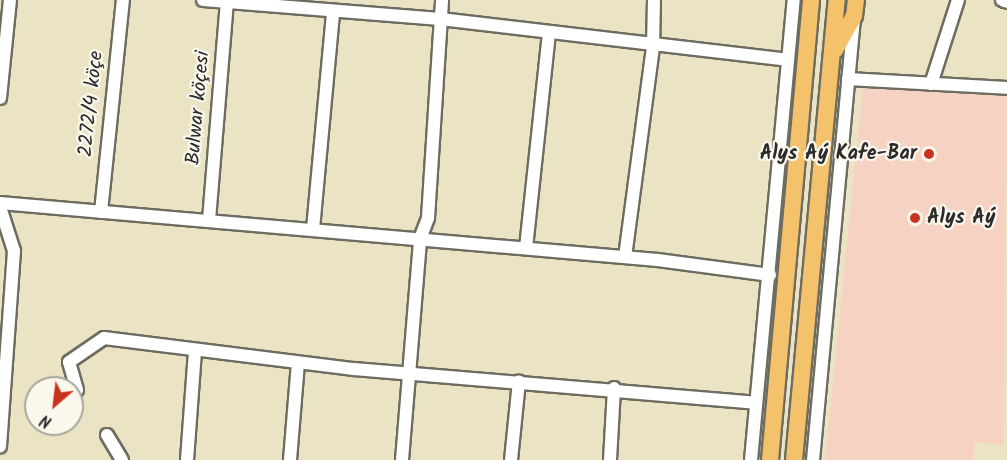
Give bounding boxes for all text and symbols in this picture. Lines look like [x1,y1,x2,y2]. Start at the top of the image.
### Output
street label: 2272/4 köçe [74,50,110,158]
street label: Bulwar köçesi [182,50,216,166]
place label: Alys Aý Kafe-Bar [760,142,917,166]
marker: Alys Aý Kafe-Bar [922,147,936,161]
place label: Alys Aý [927,206,995,230]
marker: Alys Aý [908,211,922,225]
north arrow [24,376,84,436]
text: N [36,407,57,434]

